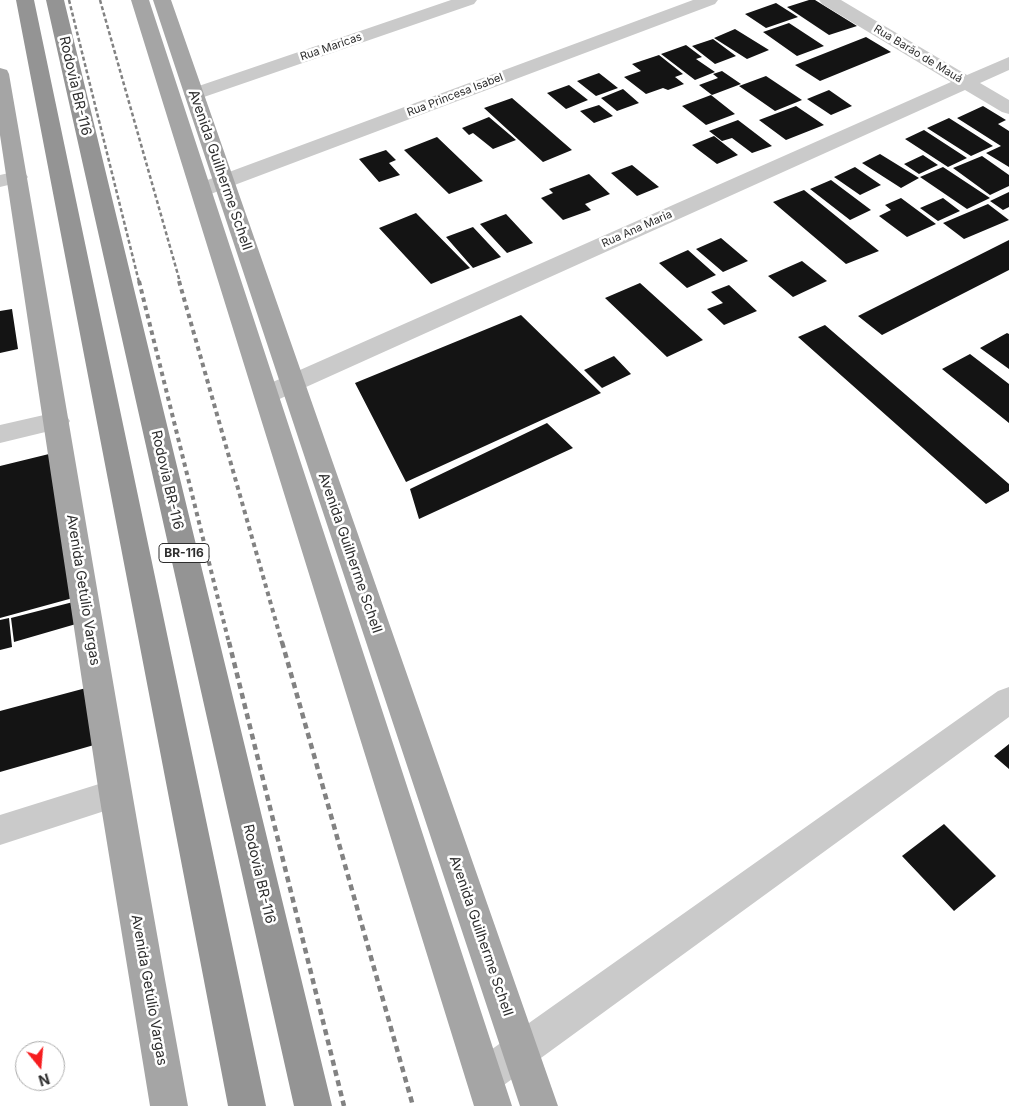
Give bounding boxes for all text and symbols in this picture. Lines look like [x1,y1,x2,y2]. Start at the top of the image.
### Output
street label: Rua Barão de Mauá [871,22,965,86]
street label: Rua Maricas [298,30,364,64]
street label: Rodovia BR-116 [55,35,95,137]
street label: Rua Princesa Isabel [405,71,505,119]
street label: Avenida Guilherme Schell [185,88,255,252]
street label: Rua Ana Maria [600,208,674,250]
street label: Rodovia BR-116 [147,429,187,531]
street label: Avenida Guilherme Schell [315,471,385,635]
street label: Avenida Getúlio Vargas [63,513,103,667]
road number: BR-116 [159,544,209,562]
street label: Rodovia BR-116 [239,823,279,925]
street label: Avenida Guilherme Schell [446,854,516,1018]
street label: Avenida Getúlio Vargas [127,913,171,1067]
north arrow [15,1041,65,1091]
text: N [37,1070,52,1090]

